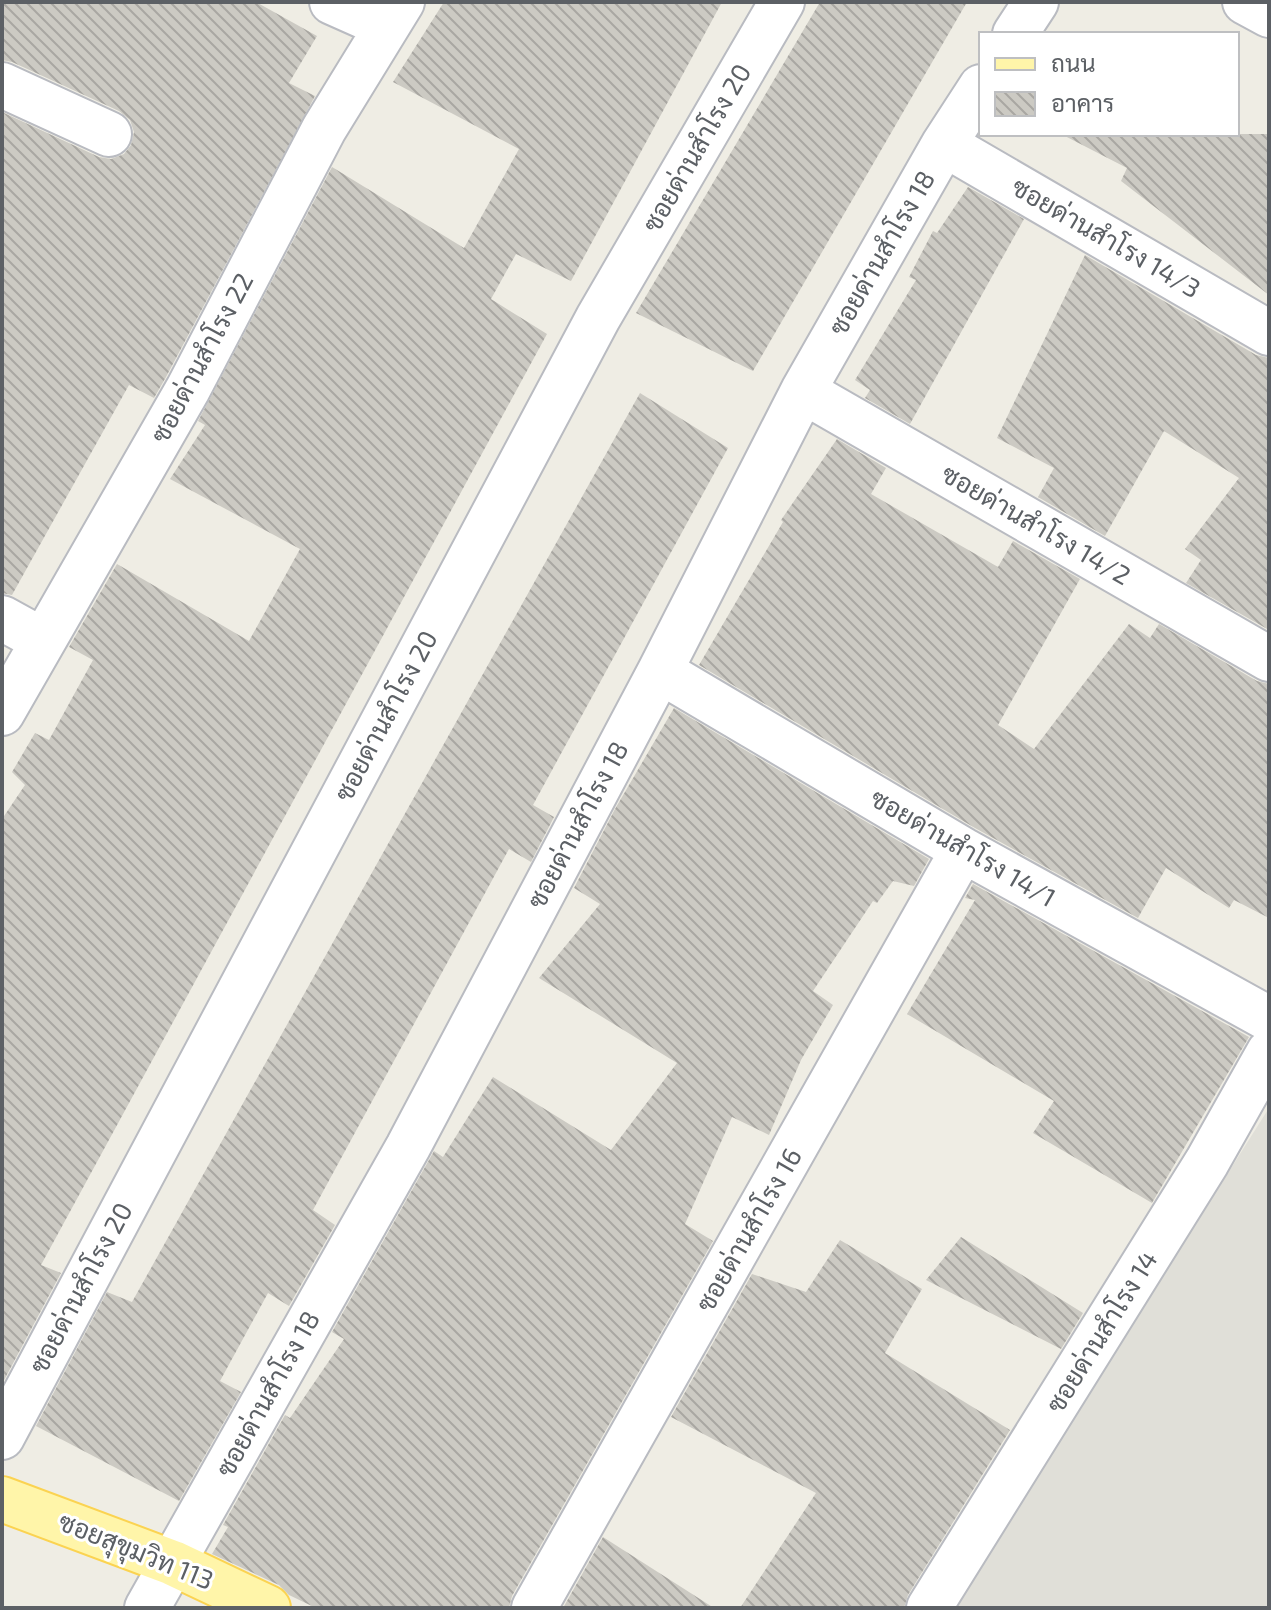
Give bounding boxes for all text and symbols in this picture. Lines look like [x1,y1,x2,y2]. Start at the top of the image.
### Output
legend [979,32,1239,136]
text: ถนน [1051,48,1096,77]
street label: ซอยด่านสำโรง 20 [635,58,756,237]
text: อาคาร [1051,88,1114,117]
street label: ซอยด่านสำโรง 18 [821,165,940,340]
street label: ซอยด่านสำโรง 14/3 [1007,170,1207,303]
street label: ซอยด่านสำโรง 22 [143,267,258,447]
street label: ซอยด่านสำโรง 14/2 [937,457,1137,590]
street label: ซอยด่านสำโรง 20 [327,625,443,806]
street label: ซอยด่านสำโรง 18 [520,736,634,913]
street label: ซอยด่านสำโรง 14/1 [866,781,1062,912]
street label: ซอยด่านสำโรง 16 [688,1142,807,1317]
street label: ซอยด่านสำโรง 20 [22,1197,138,1378]
street label: ซอยด่านสำโรง 14 [1039,1245,1163,1418]
street label: ซอยด่านสำโรง 18 [208,1305,325,1482]
street label: ซอยสุขุมวิท 113 [53,1505,218,1598]

